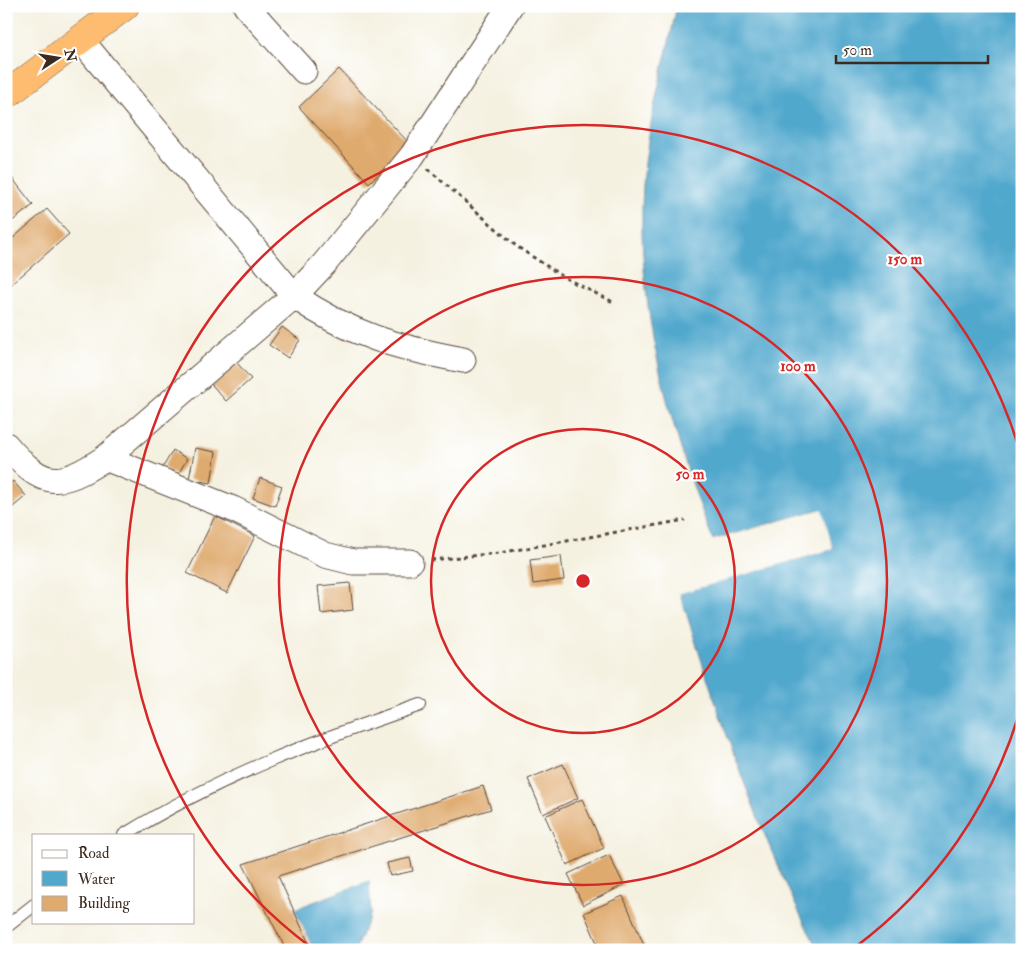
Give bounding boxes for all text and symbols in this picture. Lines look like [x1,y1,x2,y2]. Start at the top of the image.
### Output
north arrow [32,32,82,82]
scale bar [836,32,988,64]
text: 50 m [843,41,872,60]
text: N [60,47,80,64]
text: 150 m [888,250,922,269]
text: 100 m [780,357,816,376]
text: 50 m [676,465,705,484]
centre of rings [574,572,592,590]
legend [32,834,195,924]
text: Road [78,844,110,863]
text: Water [77,870,115,889]
text: Building [78,894,130,913]

